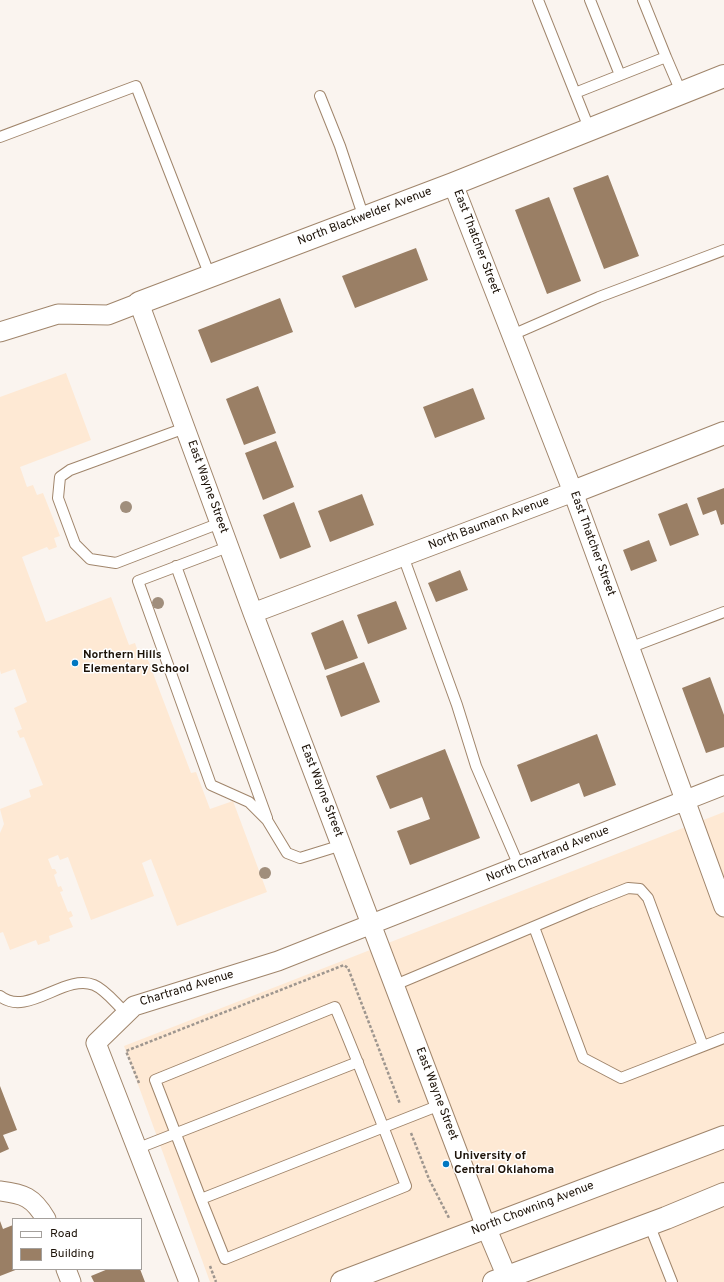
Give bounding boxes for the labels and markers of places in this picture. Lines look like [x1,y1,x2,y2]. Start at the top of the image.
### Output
place label: Northern Hills Elementary School [83,649,189,677]
marker: Northern Hills Elementary School [70,658,80,668]
place label: University of Central Oklahoma [454,1150,554,1178]
marker: University of Central Oklahoma [441,1159,451,1169]

